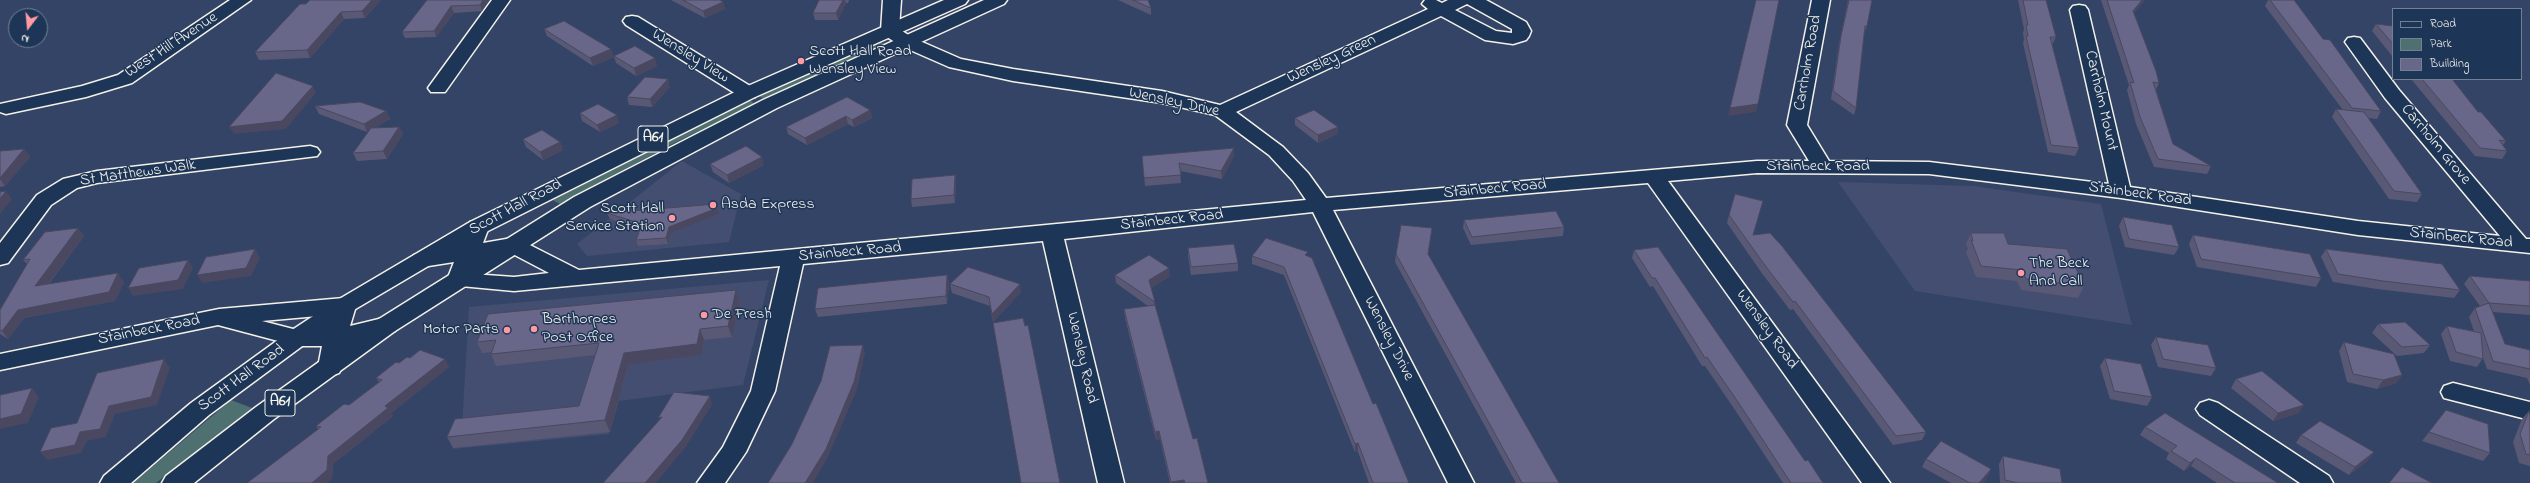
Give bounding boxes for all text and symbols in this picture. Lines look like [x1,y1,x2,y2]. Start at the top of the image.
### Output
north arrow [8,8,48,48]
legend [2392,8,2522,80]
street label: West Hill Avenue [122,9,222,83]
street label: Carrholm Road [1791,14,1827,112]
text: Road [2430,15,2456,33]
street label: Wensley View [648,26,732,88]
text: N [19,30,31,47]
street label: Wensley Green [1285,31,1379,89]
text: Park [2430,35,2452,53]
place label: Scott Hall Road Wensley View [809,42,912,80]
street label: Carrholm Mount [2079,49,2121,153]
text: Building [2430,55,2469,73]
marker: Scott Hall Road Wensley View [796,56,806,66]
street label: Wensley Drive [1127,84,1221,122]
street label: Carrholm Grove [2396,101,2474,189]
road number: A61 [638,126,668,152]
street label: St Matthews Walk [79,156,197,192]
street label: Stainbeck Road [1766,157,1870,177]
street label: Scott Hall Road [466,175,566,241]
street label: Stainbeck Road [1443,176,1547,204]
street label: Stainbeck Road [2087,178,2193,212]
place label: Asda Express [721,195,815,215]
place label: Scott Hall Service Station [566,199,664,237]
marker: Asda Express [708,200,718,210]
street label: Stainbeck Road [1119,206,1225,236]
marker: Scott Hall Service Station [667,213,677,223]
street label: Stainbeck Road [2408,224,2514,254]
street label: Stainbeck Road [798,239,902,267]
place label: The Beck And Call [2029,254,2089,292]
marker: The Beck And Call [2016,268,2026,278]
street label: Wensley Road [1731,287,1801,373]
street label: Wensley Drive [1359,294,1417,384]
place label: De Fresh [712,305,772,325]
place label: Barthorpes Post Office [542,310,617,348]
marker: De Fresh [699,310,709,320]
street label: Wensley Road [1061,310,1101,406]
street label: Stainbeck Road [96,312,202,350]
place label: Motor Parts [423,320,499,340]
marker: Barthorpes Post Office [529,324,539,334]
marker: Motor Parts [502,325,512,335]
street label: Scott Hall Road [195,341,289,417]
road number: A61 [265,390,295,416]

